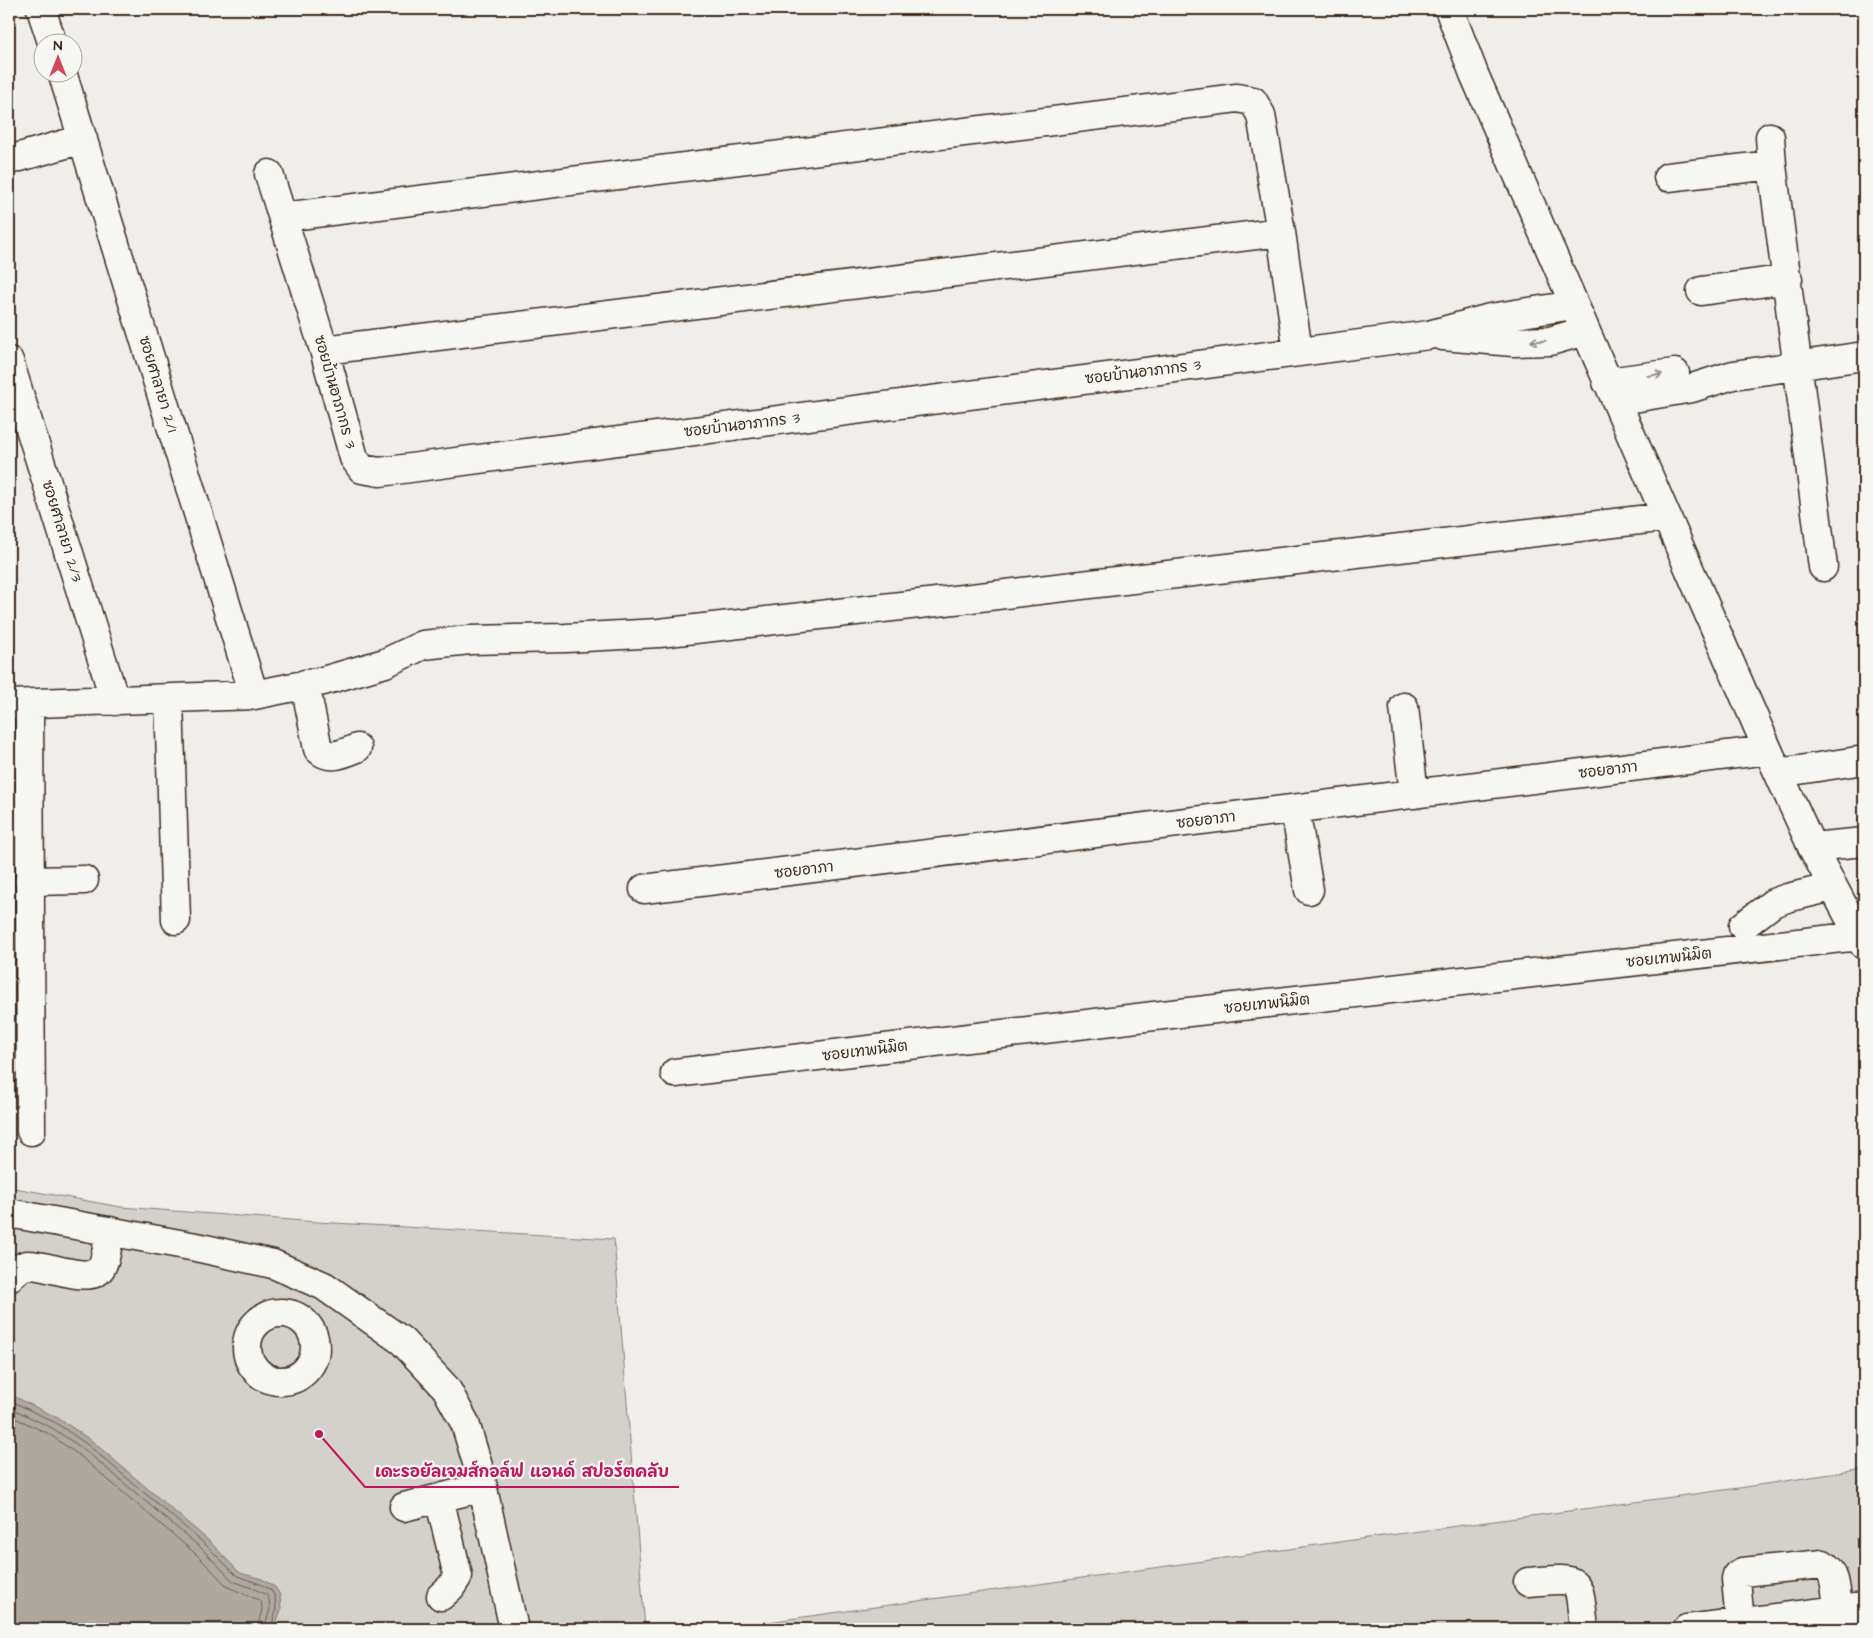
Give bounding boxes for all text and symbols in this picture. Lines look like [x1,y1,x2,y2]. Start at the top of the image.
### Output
north arrow [32,32,82,82]
text: N [54,36,63,56]
street label: ซอยศาลายา 2/1 [133,333,183,435]
street label: ซอยบ้านอาภากร 3 [309,333,361,452]
one-way arrow [1530,337,1546,346]
street label: ซอยบ้านอาภากร 3 [1084,354,1203,390]
one-way arrow [1647,370,1663,380]
street label: ซอยบ้านอาภากร 3 [683,407,802,443]
street label: ซอยศาลายา 2/3 [37,478,88,585]
street label: ซอยอาภา [1577,756,1639,784]
street label: ซอยอาภา [1175,806,1237,834]
street label: ซอยอาภา [773,856,835,884]
street label: ซอยเทพนิมิต [1625,943,1713,973]
street label: ซอยเทพนิมิต [1223,989,1311,1019]
street label: ซอยเทพนิมิต [821,1035,909,1067]
callout: เดะรอยัลเจมส์กอล์ฟ แอนด์ สปอร์ตคลับ [365,1456,679,1487]
text: เดะรอยัลเจมส์กอล์ฟ แอนด์ สปอร์ตคลับ [375,1460,669,1483]

